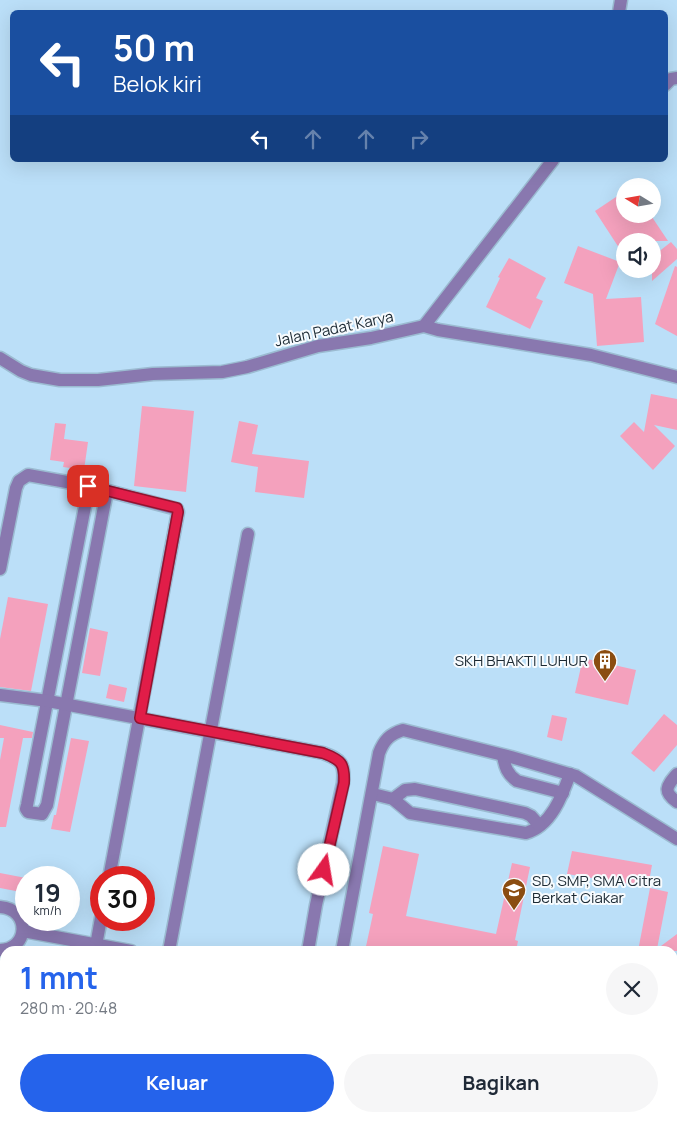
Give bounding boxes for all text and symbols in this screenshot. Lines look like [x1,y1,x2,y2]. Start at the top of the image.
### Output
text: 50 m [113,24,195,72]
icon: left [30,30,95,95]
text: Belok kiri [113,69,202,99]
icon: left [246,125,274,153]
icon: ahead [299,125,327,153]
icon: ahead [352,125,380,153]
icon: right [405,125,433,153]
north arrow [616,178,661,222]
map controls [616,178,661,278]
button: sound [616,233,661,278]
street label: Jalan Padat Karya [273,306,395,351]
pin [67,465,109,507]
icon: arrive [74,472,102,500]
building icon: SKH BHAKTI LUHUR [592,648,618,682]
place label: SKH BHAKTI LUHUR [455,650,588,671]
position arrow [297,843,349,895]
speed limit sign: 30 [90,866,155,931]
place label: SD, SMP, SMA Citra Berkat Ciakar [532,870,661,908]
text: 19 [34,875,61,910]
school or university icon: SD, SMP, SMA Citra Berkat Ciakar [501,877,527,911]
text: km/h [34,902,61,919]
text: 1 mnt [20,957,98,998]
button: close [606,963,658,1015]
text: 280 m · 20:48 [20,997,117,1019]
button: Keluar [20,1054,334,1112]
button: Bagikan [344,1054,658,1112]

